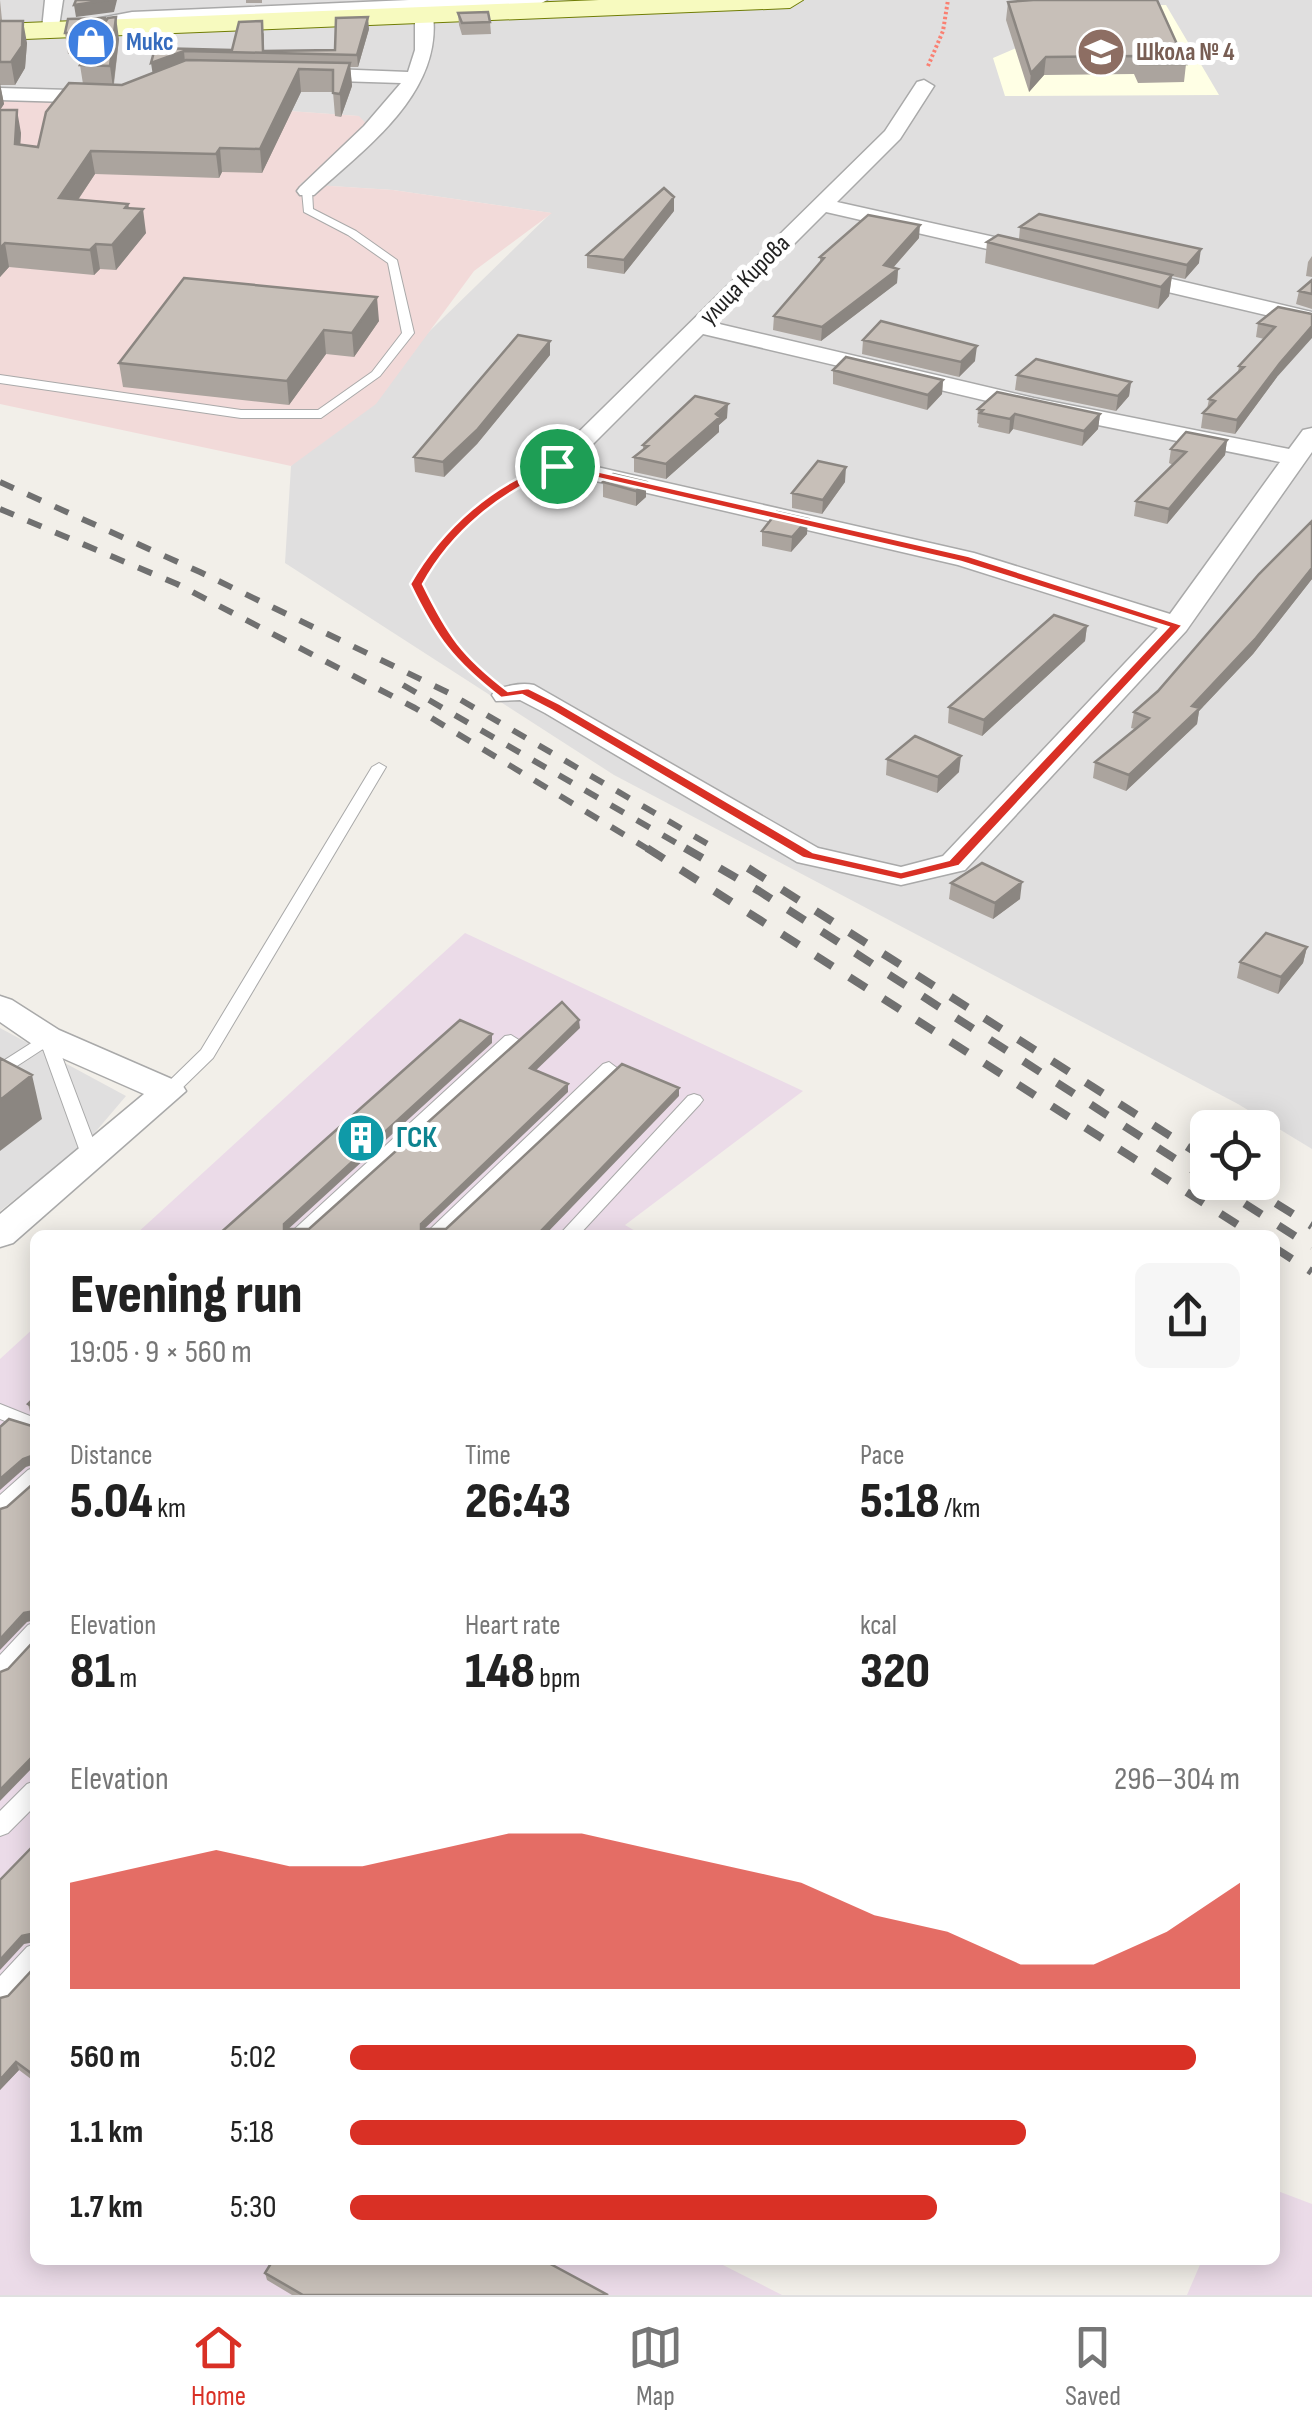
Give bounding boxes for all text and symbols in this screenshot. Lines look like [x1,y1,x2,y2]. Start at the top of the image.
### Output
shop icon: Микс [65,16,117,68]
school or university icon: Школа № 4 [1075,26,1127,78]
place label: Микс [126,27,173,58]
place label: Школа № 4 [1136,37,1235,68]
street label: улица Кирова [693,228,797,332]
pin [515,424,600,509]
icon: arrive [530,439,585,494]
map controls [1190,1110,1280,1200]
button: locate [1190,1110,1280,1200]
building icon: ГСК [335,1112,387,1164]
place label: ГСК [396,1120,437,1156]
text: Evening run [70,1262,303,1329]
button: share [1135,1263,1240,1368]
text: 19:05 · 9 × 560 m [70,1333,252,1372]
text: Distance [70,1439,153,1472]
text: Time [465,1439,511,1472]
text: Pace [860,1439,905,1472]
text: 5.04 [70,1472,153,1532]
text: 26:43 [465,1472,571,1532]
text: 5:18 [860,1472,940,1532]
text: km [153,1492,186,1525]
text: /km [940,1492,981,1525]
text: Elevation [70,1609,156,1642]
text: Heart rate [465,1609,561,1642]
text: kcal [860,1609,897,1642]
text: 81 [70,1642,115,1702]
text: 148 [465,1642,535,1702]
text: 320 [860,1642,930,1702]
text: m [115,1662,137,1695]
text: bpm [535,1662,581,1695]
text: Elevation [70,1760,169,1799]
text: 296–304 m [1114,1760,1240,1799]
text: 560 m [70,2038,141,2077]
text: 5:02 [230,2038,276,2077]
text: 1.1 km [70,2113,143,2152]
text: 5:18 [230,2113,274,2152]
text: 1.7 km [70,2188,143,2227]
text: 5:30 [230,2188,277,2227]
tab: Home [191,2320,246,2413]
tab: Map [628,2320,683,2413]
tab: Saved [1065,2320,1121,2413]

